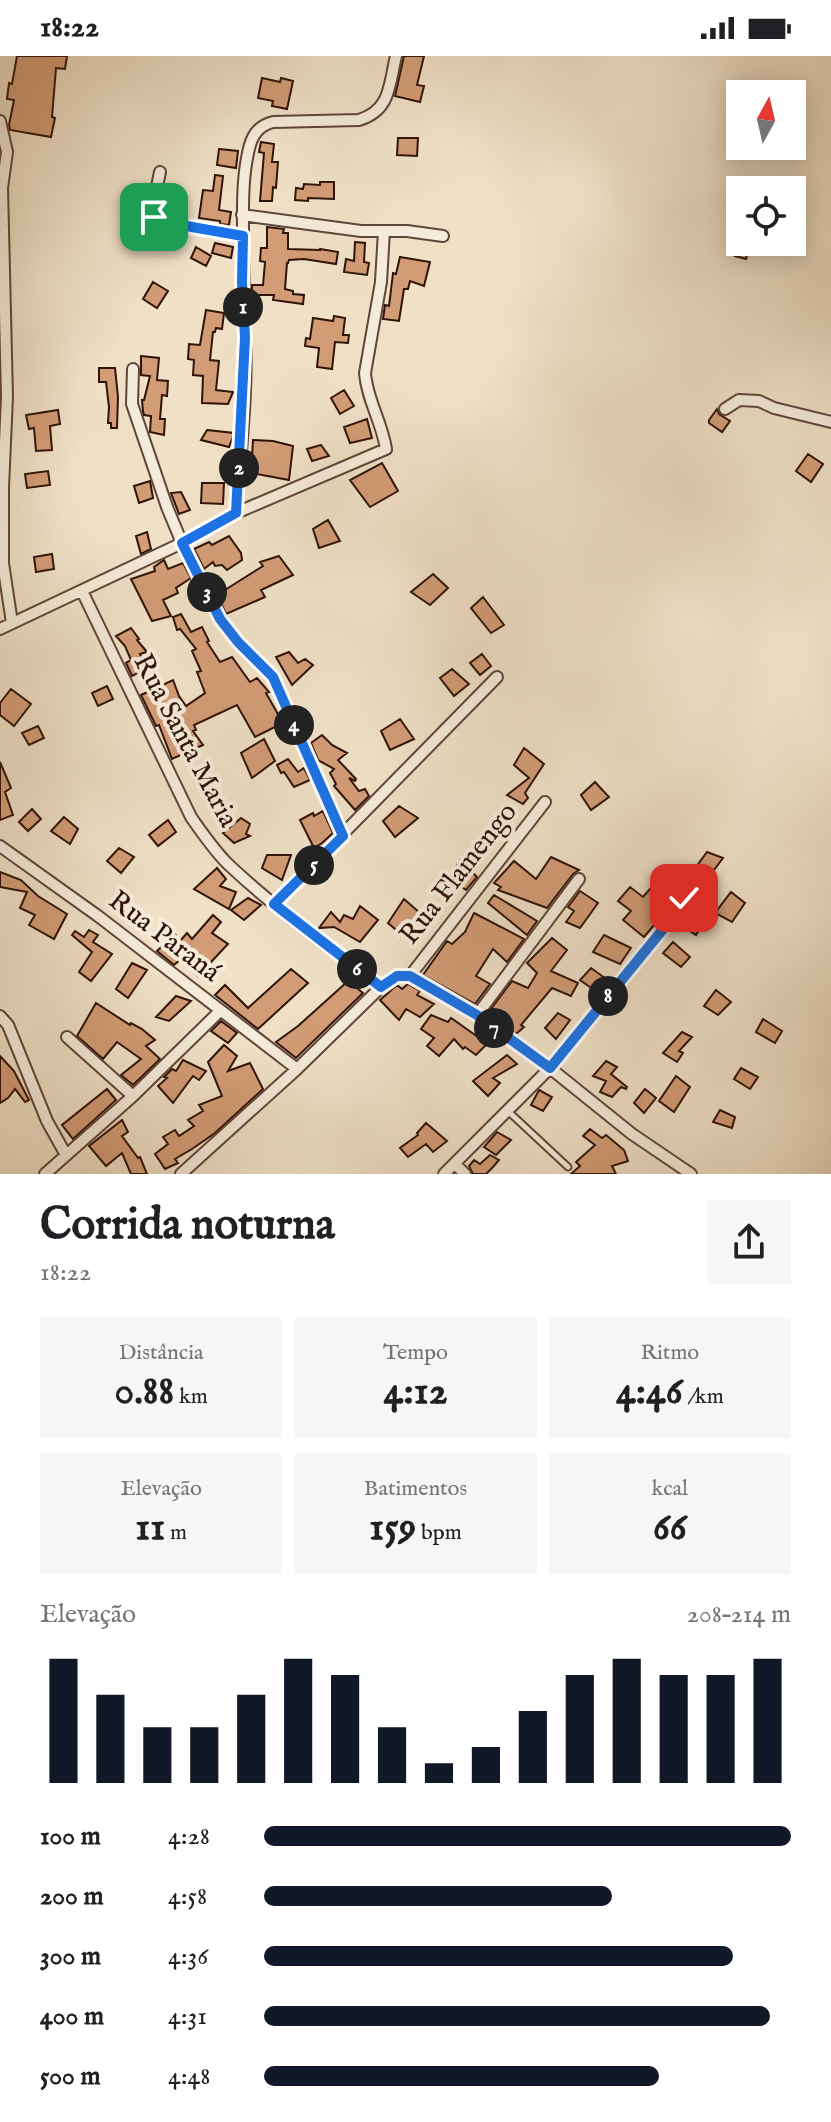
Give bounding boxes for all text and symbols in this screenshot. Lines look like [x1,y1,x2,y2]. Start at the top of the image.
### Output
text: 18:22 [40,9,99,47]
north arrow [726,80,806,160]
map controls [726,80,806,256]
button: locate [726,176,806,256]
pin [120,183,188,251]
icon: arrive [132,195,176,239]
pin: 1 [223,287,263,327]
text: 1 [239,293,247,321]
pin: 2 [219,448,259,488]
text: 2 [234,454,244,482]
pin: 3 [187,572,227,612]
text: 3 [203,578,211,606]
street label: Rua Santa Maria [125,648,246,834]
pin: 4 [274,705,314,745]
text: 4 [289,711,299,739]
street label: Rua Flamengo [393,796,525,952]
pin: 5 [294,845,334,885]
text: 5 [310,851,318,879]
pin [650,864,718,932]
icon: check [662,876,706,920]
street label: Rua Paraná [101,883,228,991]
pin: 6 [337,949,377,989]
text: 6 [352,955,362,983]
pin: 8 [588,976,628,1016]
text: 8 [604,982,612,1010]
pin: 7 [474,1008,514,1048]
text: 7 [489,1014,499,1042]
text: Corrida noturna [40,1198,335,1254]
button: share [707,1200,791,1284]
text: 18:22 [40,1256,91,1289]
text: Distância [119,1339,204,1367]
text: Tempo [383,1339,448,1367]
text: Ritmo [640,1339,699,1367]
text: 0.88 [115,1367,174,1418]
text: 4:12 [384,1367,447,1418]
text: 4:46 [616,1367,683,1418]
text: km [174,1383,208,1411]
text: /km [683,1383,724,1411]
text: Elevação [121,1475,202,1503]
text: Batimentos [364,1475,467,1503]
text: kcal [651,1475,688,1503]
text: 11 [135,1503,165,1554]
text: 159 [369,1503,416,1554]
text: 66 [653,1503,687,1554]
text: m [165,1519,187,1547]
text: bpm [416,1519,462,1547]
text: Elevação [40,1598,136,1631]
text: 208–214 m [687,1598,791,1631]
text: 100 m [40,1820,101,1853]
text: 4:28 [168,1820,210,1853]
text: 200 m [40,1880,104,1913]
text: 4:58 [168,1880,207,1913]
text: 300 m [40,1940,101,1973]
text: 4:36 [168,1940,208,1973]
text: 400 m [40,2000,104,2033]
text: 4:31 [168,2000,207,2033]
text: 500 m [40,2060,101,2093]
text: 4:48 [168,2060,211,2093]

